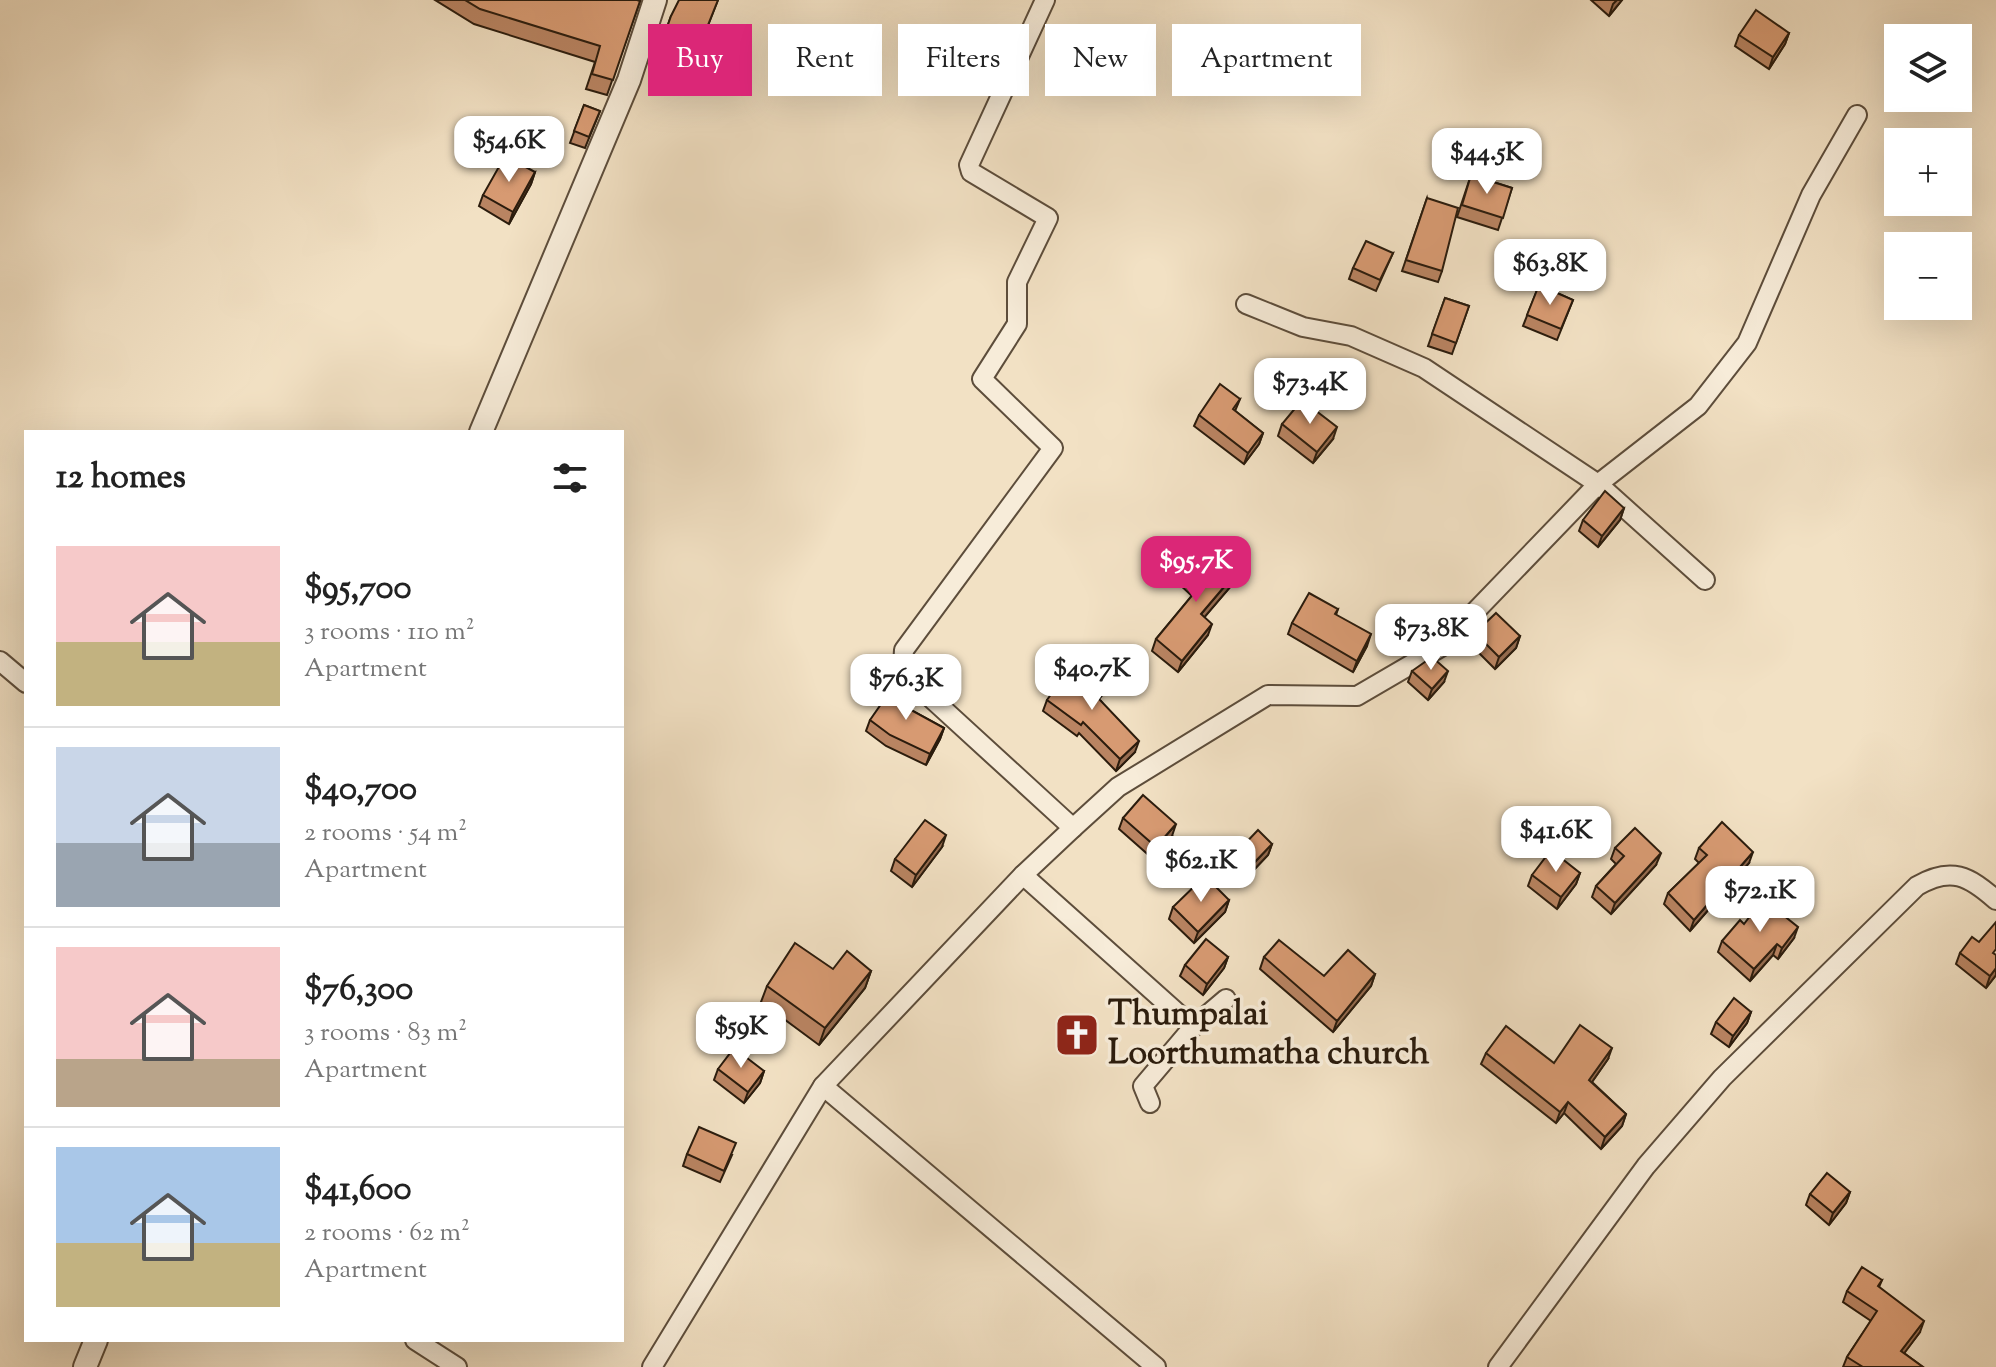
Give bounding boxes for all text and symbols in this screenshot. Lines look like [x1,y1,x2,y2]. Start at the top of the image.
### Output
chip: Buy [648,24,752,96]
chip: Rent [768,24,882,96]
chip: Filters [898,24,1029,96]
chip: New [1045,24,1156,96]
chip: Apartment [1172,24,1361,96]
map controls [1884,24,1972,320]
button: layers [1884,24,1972,112]
pin: $54.6K [444,116,574,184]
text: $54.6K [472,123,546,160]
pin: $44.5K [1422,128,1552,196]
button: + [1884,128,1972,216]
text: $44.5K [1450,135,1524,172]
button: − [1884,232,1972,320]
pin: $63.8K [1485,239,1615,307]
text: $63.8K [1512,246,1588,283]
pin: $73.4K [1245,358,1375,426]
text: $73.4K [1272,365,1348,402]
text: 12 homes [56,454,186,503]
icon: filters [548,456,592,500]
pin: $95.7K [1131,536,1261,604]
text: $95.7K [1159,543,1233,580]
text: $95,700 [304,565,411,614]
icon: home [120,578,216,674]
pin: $73.8K [1366,604,1496,672]
text: $73.8K [1393,611,1469,648]
text: 3 rooms · 110 m² [304,614,475,651]
pin: $40.7K [1027,644,1157,712]
text: Apartment [304,651,427,688]
text: $40.7K [1053,651,1131,688]
pin: $76.3K [841,654,971,722]
text: $76.3K [868,661,944,698]
text: $40,700 [304,766,417,815]
icon: home [120,779,216,875]
pin: $41.6K [1491,806,1621,874]
text: $41.6K [1519,813,1593,850]
text: 2 rooms · 54 m² [304,815,467,852]
pin: $62.1K [1136,836,1266,904]
text: $62.1K [1165,843,1237,880]
text: Apartment [304,852,427,889]
pin: $72.1K [1695,866,1825,934]
text: $72.1K [1723,873,1797,910]
text: $76,300 [304,966,413,1015]
icon: home [120,979,216,1075]
place label: Thumpalai Loorthumatha church [1108,991,1430,1079]
pin: $59K [694,1002,788,1070]
text: $59K [714,1009,768,1046]
church icon: Thumpalai Loorthumatha church [1053,1011,1101,1059]
text: 3 rooms · 83 m² [304,1015,467,1052]
text: Apartment [304,1052,427,1089]
text: $41,600 [304,1166,412,1215]
icon: home [120,1179,216,1275]
text: 2 rooms · 62 m² [304,1215,470,1252]
text: Apartment [304,1252,427,1289]

